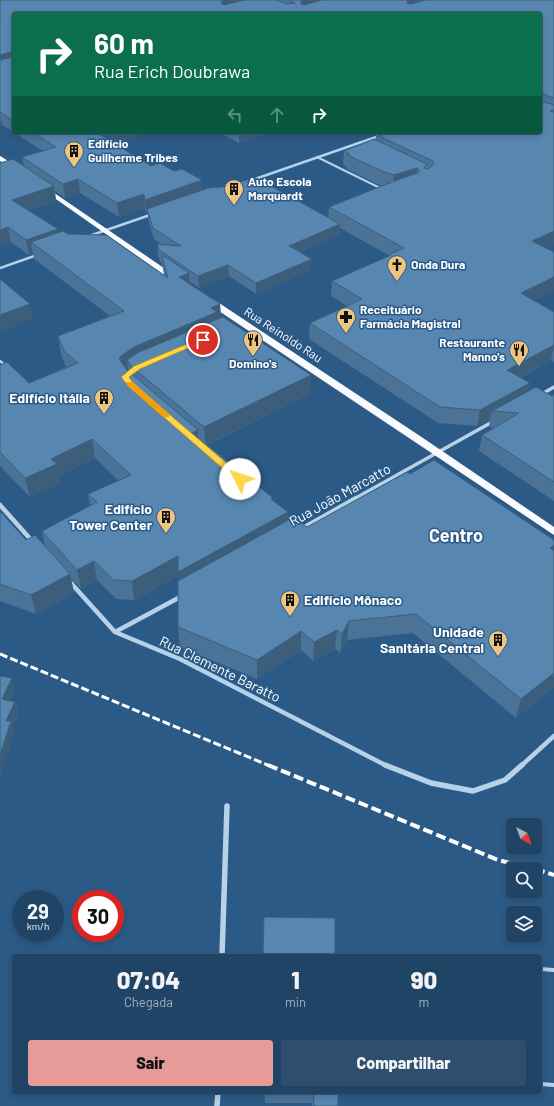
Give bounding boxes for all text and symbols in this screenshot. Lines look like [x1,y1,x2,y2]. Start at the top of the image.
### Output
text: 60 m [94,26,154,60]
icon: right [28,28,80,80]
text: Rua Erich Doubrawa [94,60,250,82]
icon: left [224,104,246,126]
icon: ahead [266,104,288,126]
icon: right [308,104,330,126]
place label: Edifício Guilherme Tribes [88,136,178,164]
building icon: Edifício Guilherme Tribes [63,140,85,168]
place label: Auto Escola Marquardt [248,174,312,202]
building icon: Auto Escola Marquardt [223,178,245,206]
church icon: Onda Dura [386,254,408,282]
place label: Onda Dura [411,257,465,271]
place label: Receituário Farmácia Magistral [360,302,461,330]
street label: Rua Reinoldo Rau [242,304,325,365]
pharmacy icon: Receituário Farmácia Magistral [335,306,357,334]
pin [186,323,220,357]
icon: arrive [192,329,214,351]
restaurant icon: Domino's [242,329,264,357]
place label: Restaurante Manno's [439,335,505,363]
restaurant icon: Restaurante Manno's [508,339,530,367]
place label: Domino's [229,356,277,370]
building icon: Edifício Itália [93,387,115,415]
place label: Edifício Itália [9,389,90,406]
position arrow [219,458,261,500]
street label: Rua João Marcatto [286,460,393,529]
place label: Edifício Tower Center [69,500,153,533]
building icon: Edifício Tower Center [155,506,177,534]
district label: Centro [429,524,483,546]
building icon: Edifício Mônaco [279,589,301,617]
place label: Edifício Mônaco [304,591,402,608]
place label: Unidade Sanitária Central [380,623,484,656]
building icon: Unidade Sanitária Central [487,629,509,657]
street label: Rua Clemente Baratto [157,632,283,705]
north arrow [506,818,542,854]
map controls [506,818,542,942]
button: search [506,862,542,898]
speed limit sign: 30 [72,890,124,942]
text: 29 [27,899,49,923]
button: layers [506,906,542,942]
text: km/h [27,920,49,932]
text: 07:04 [117,965,180,994]
text: 1 [291,965,300,994]
text: 90 [411,965,437,994]
text: Chegada [124,994,173,1010]
text: min [285,994,306,1010]
text: m [419,994,429,1010]
button: Sair [28,1040,273,1086]
button: Compartilhar [281,1040,526,1086]

